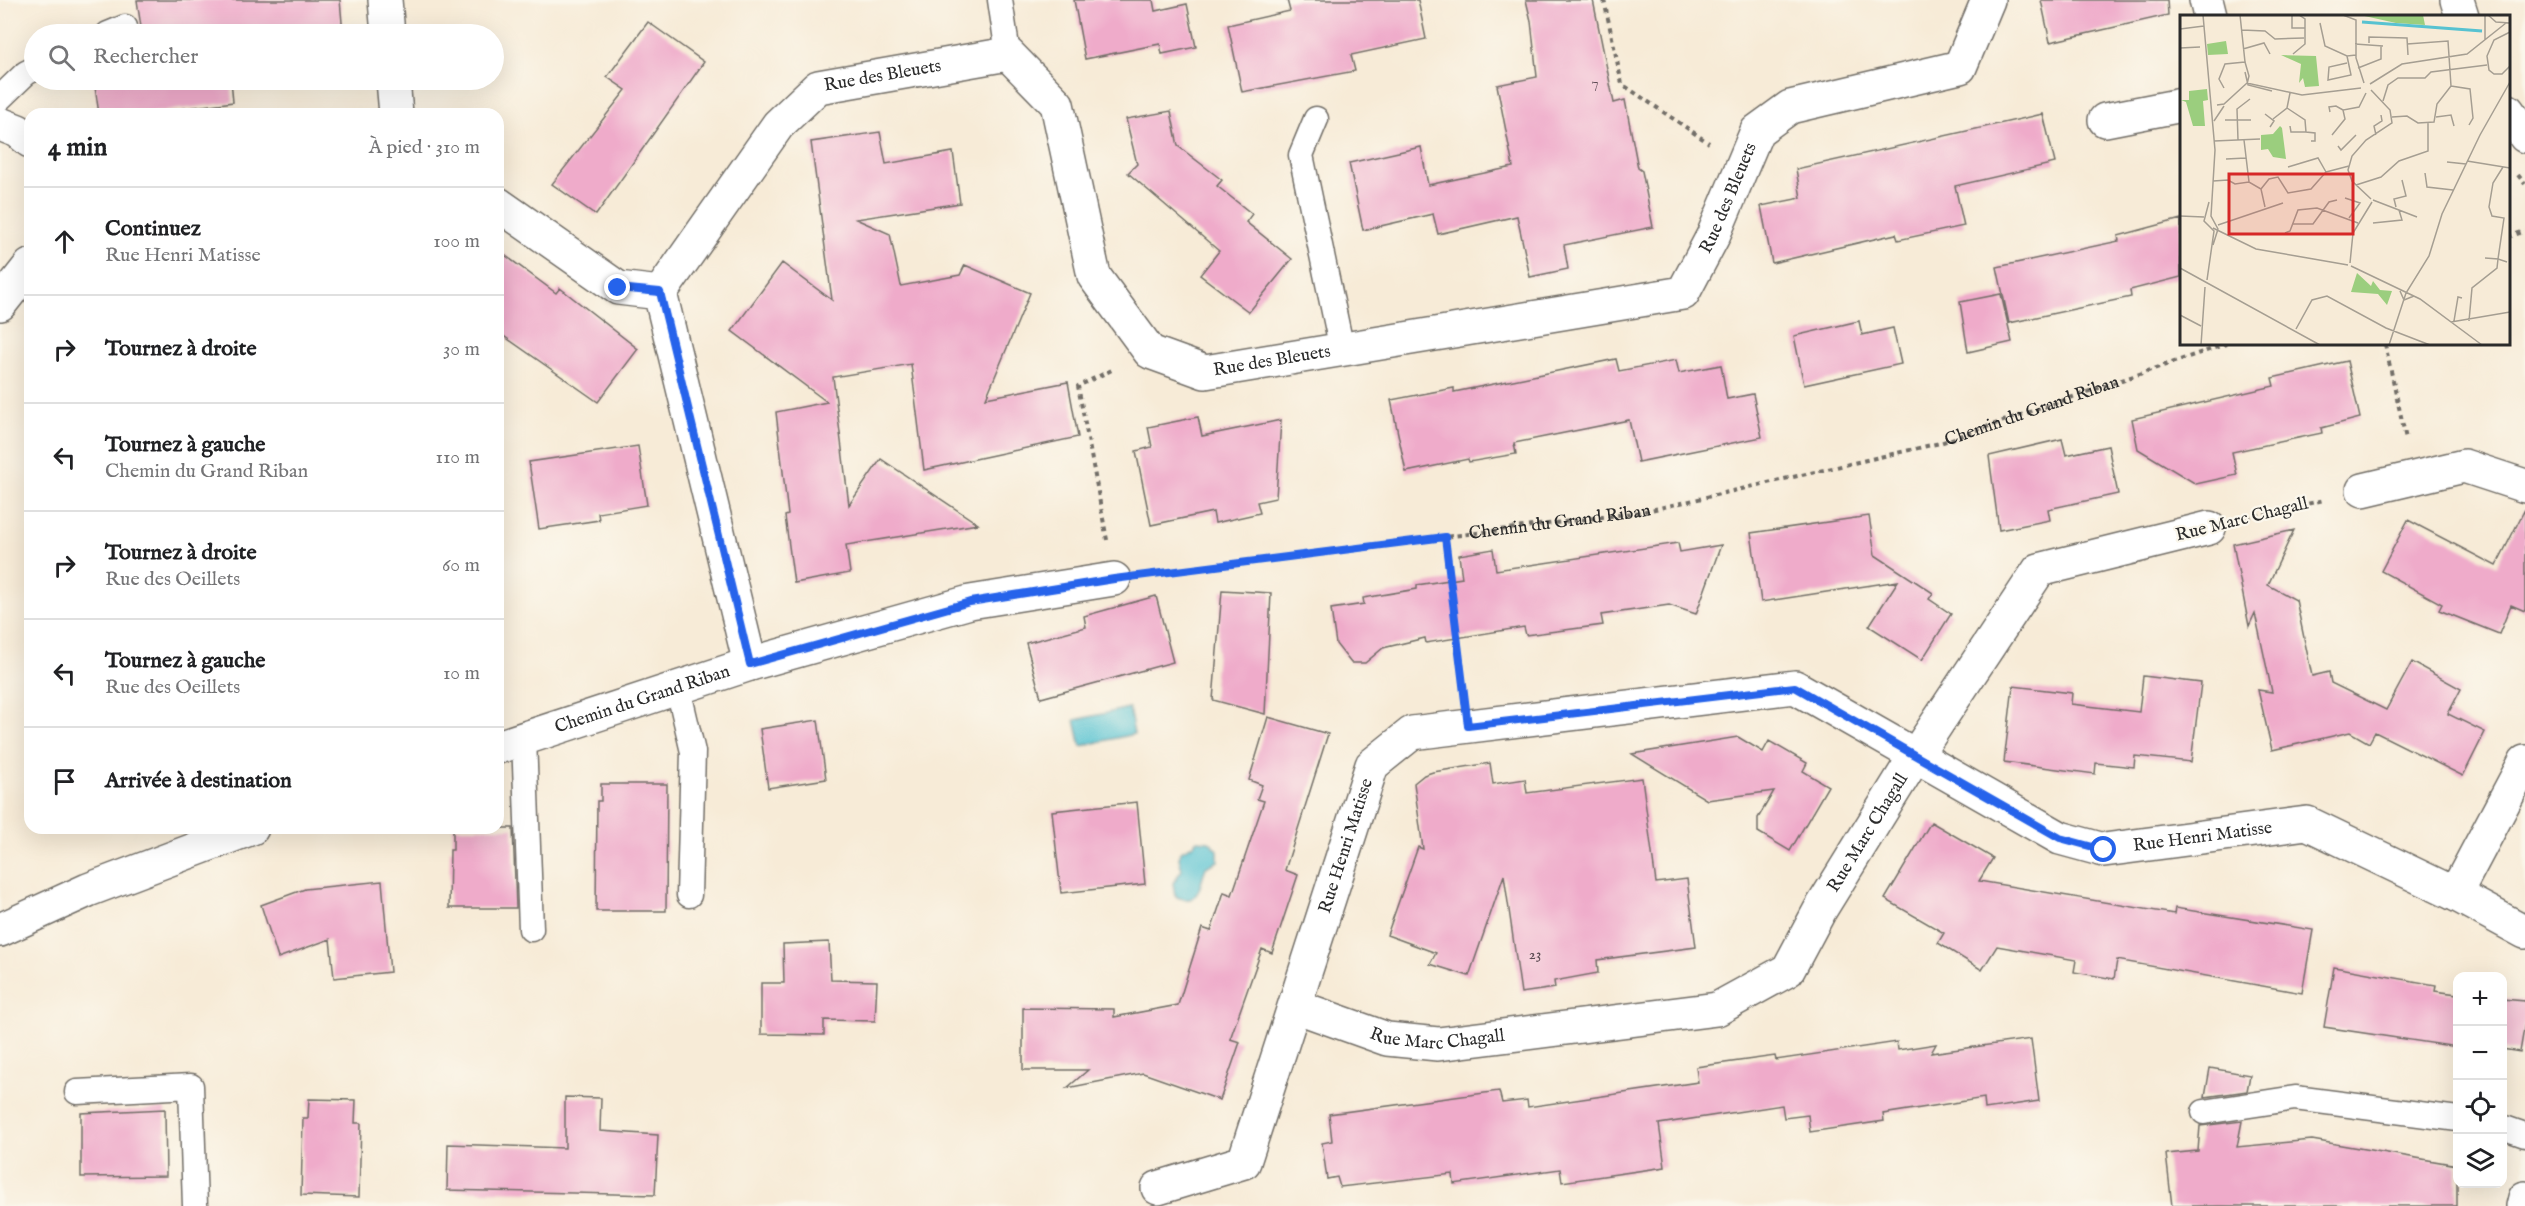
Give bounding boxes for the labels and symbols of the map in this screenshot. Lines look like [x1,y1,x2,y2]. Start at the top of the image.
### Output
inset map [2180,15,2510,345]
street label: Rue des Bleuets [822,54,943,97]
house number: 7 [1591,73,1599,92]
street label: Rue des Bleuets [1694,139,1762,258]
route end [604,274,630,300]
street label: Rue des Bleuets [1212,340,1332,382]
street label: Chemin du Grand Riban [1942,370,2122,452]
street label: Rue Marc Chagall [2173,492,2311,548]
street label: Chemin du Grand Riban [1468,499,1653,545]
street label: Chemin du Grand Riban [552,660,733,739]
street label: Rue Marc Chagall [1822,769,1913,897]
street label: Rue Henri Matisse [1313,776,1378,916]
street label: Rue Henri Matisse [2132,816,2274,858]
route start [2090,836,2116,862]
house number: 23 [1529,945,1541,964]
street label: Rue Marc Chagall [1367,1022,1506,1056]

